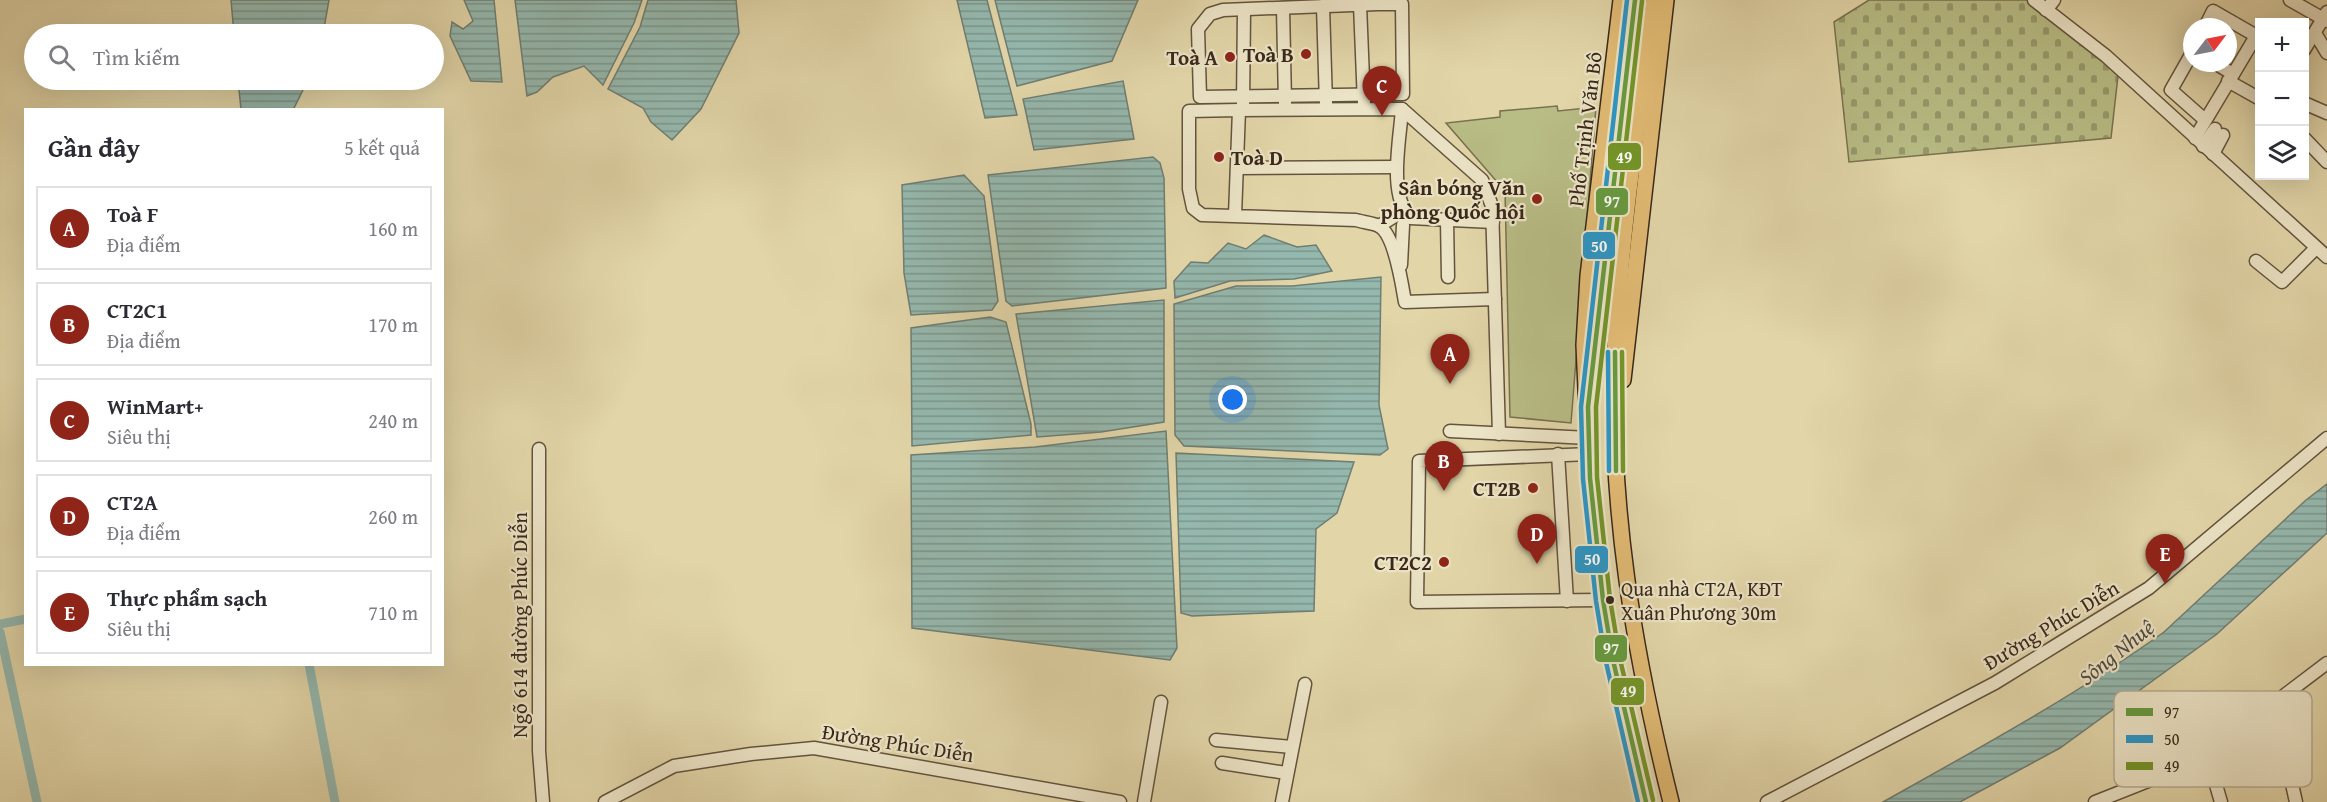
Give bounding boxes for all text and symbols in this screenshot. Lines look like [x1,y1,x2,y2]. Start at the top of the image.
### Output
north arrow [2183,18,2237,72]
map controls [2255,18,2309,180]
button: + [2255,18,2309,72]
search box [24,24,444,90]
place label: Toà B [1243,39,1294,70]
icon: search [45,41,78,74]
text: Tìm kiếm [93,41,180,73]
place label: Toà A [1166,42,1219,73]
marker: Toà B [1299,47,1313,61]
marker: Toà A [1223,50,1237,64]
street label: Phố Trịnh Văn Bô [1560,50,1610,208]
pin: C [1362,66,1402,116]
button: − [2255,72,2309,126]
button: layers [2255,126,2309,180]
text: Gần đây [48,128,140,167]
text: 5 kết quả [344,133,420,162]
place label: Toà D [1231,142,1283,173]
line badge: 49 [1607,142,1642,171]
text: 49 [1616,145,1632,169]
marker: Toà D [1212,150,1226,164]
place label: Sân bóng Văn phòng Quốc hội [1381,172,1526,227]
line badge: 97 [1595,187,1629,216]
text: 97 [1604,189,1620,213]
marker: Sân bóng Văn phòng Quốc hội [1530,192,1544,206]
text: Toà F [107,198,158,230]
text: A [63,214,76,243]
text: 160 m [368,214,418,243]
text: Địa điểm [107,230,181,259]
line badge: 50 [1582,231,1616,260]
text: 50 [1591,234,1607,258]
text: CT2C1 [107,294,168,326]
text: B [63,310,76,339]
text: 170 m [368,310,418,339]
text: Địa điểm [107,326,181,355]
pin: A [1430,334,1470,384]
your location [1218,385,1247,414]
text: WinMart+ [107,390,204,422]
text: C [64,406,75,435]
text: 240 m [368,406,418,435]
text: Siêu thị [107,422,171,451]
pin: B [1424,442,1464,491]
place label: CT2B [1473,473,1521,504]
marker: CT2B [1526,481,1540,495]
text: CT2A [107,486,158,518]
text: D [63,502,76,531]
text: 260 m [368,502,418,531]
street label: Ngõ 614 đường Phúc Diễn [504,512,535,738]
pin: D [1518,514,1556,564]
text: Địa điểm [107,518,181,547]
pin: E [2146,534,2184,584]
line badge: 50 [1574,545,1609,574]
place label: CT2C2 [1374,547,1432,578]
text: 50 [1584,547,1600,571]
marker: CT2C2 [1437,555,1451,569]
street label: Đường Phúc Diễn [1977,572,2125,678]
place label: Qua nhà CT2A, KĐT Xuân Phương 30m [1621,574,1782,627]
text: Thực phẩm sạch [107,582,267,614]
marker: Qua nhà CT2A, KĐT Xuân Phương 30m [1604,594,1616,606]
text: E [64,598,75,627]
text: 710 m [368,598,418,627]
water label: Sông Nhuệ [2071,611,2161,693]
text: Siêu thị [107,614,171,643]
line badge: 97 [1594,634,1628,663]
text: 97 [1603,636,1619,660]
line badge: 49 [1610,677,1645,706]
text: 49 [1620,679,1636,703]
legend [2114,691,2312,787]
text: 97 [2164,700,2180,724]
street label: Đường Phúc Diễn [820,716,976,770]
text: 50 [2164,727,2180,751]
text: 49 [2164,754,2180,778]

